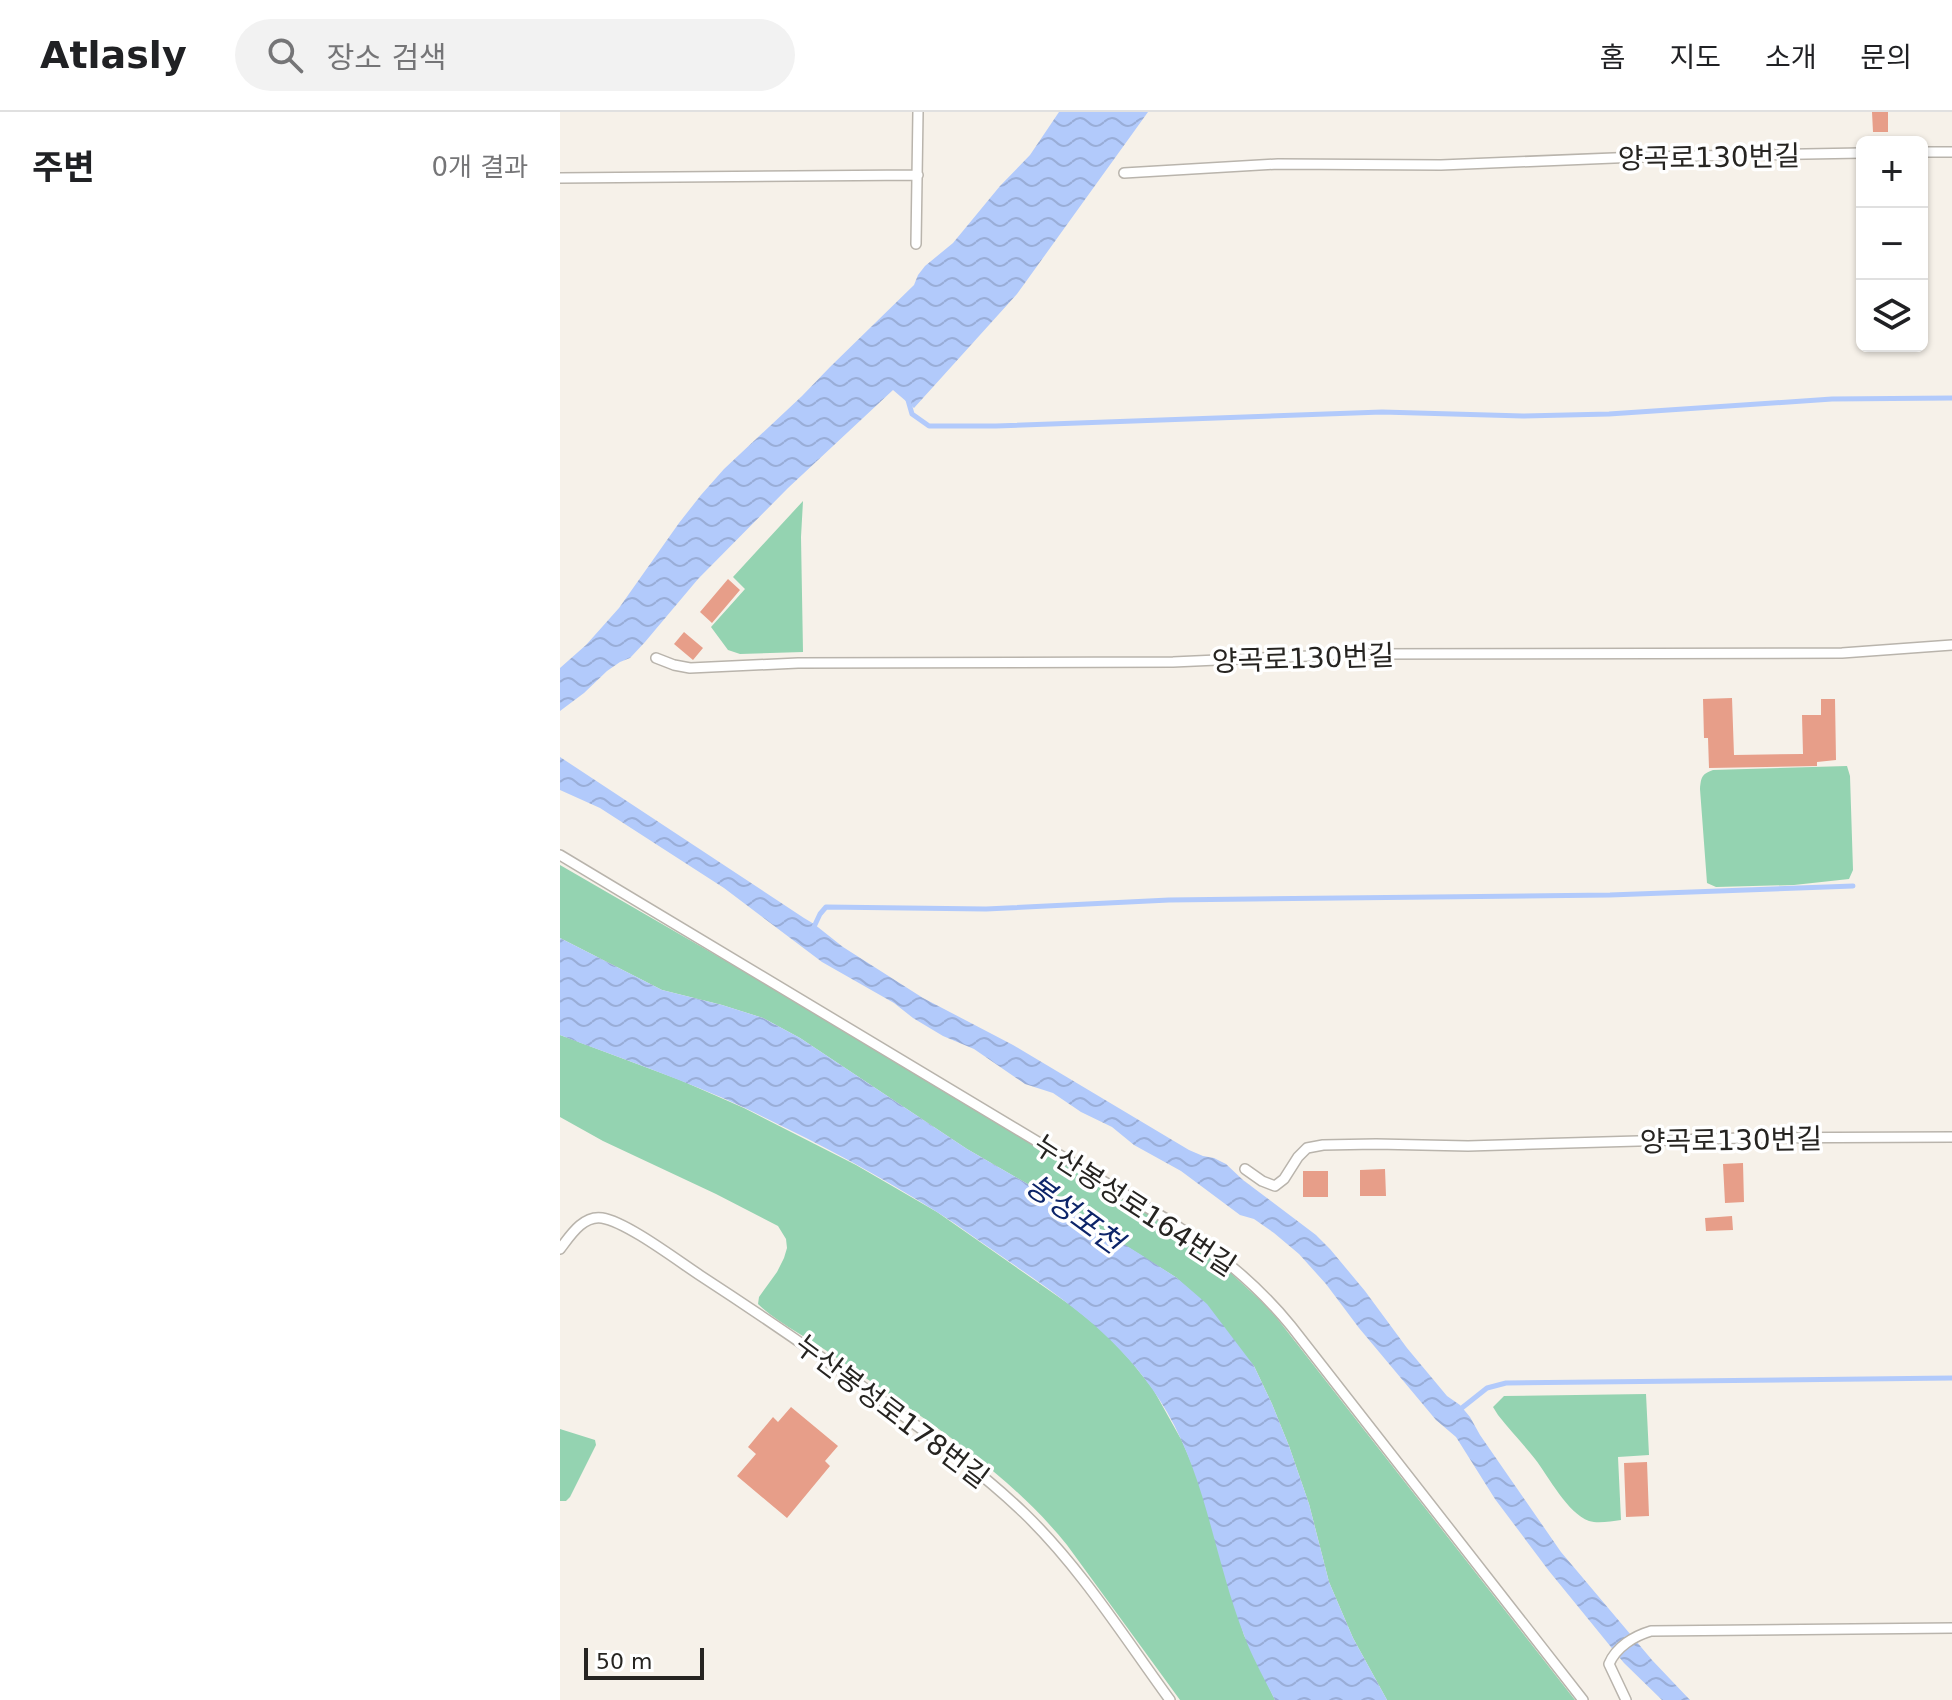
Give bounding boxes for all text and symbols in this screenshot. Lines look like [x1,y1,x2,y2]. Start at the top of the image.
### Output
search box [235,19,795,91]
text: Atlasly [40,33,187,77]
icon: search [263,33,307,77]
text: 장소 검색 [327,40,447,75]
text: 홈 [1600,41,1625,74]
text: 지도 [1669,41,1721,74]
text: 소개 [1765,41,1816,74]
text: 문의 [1860,41,1912,74]
map controls [1856,136,1928,352]
button: + [1856,136,1928,208]
street label: 양곡로130번길 [1618,139,1800,176]
text: 주변 [32,147,95,187]
text: 0개 결과 [431,152,528,182]
button: − [1856,208,1928,280]
button: layers [1856,280,1928,352]
street label: 양곡로130번길 [1211,639,1395,678]
street label: 양곡로130번길 [1640,1122,1822,1159]
street label: 누산봉성로164번길 [1028,1128,1242,1283]
water label: 봉성포천 [1019,1167,1132,1262]
street label: 누산봉성로178번길 [788,1328,995,1495]
scale bar [584,1644,704,1680]
text: 50 m [596,1649,652,1674]

